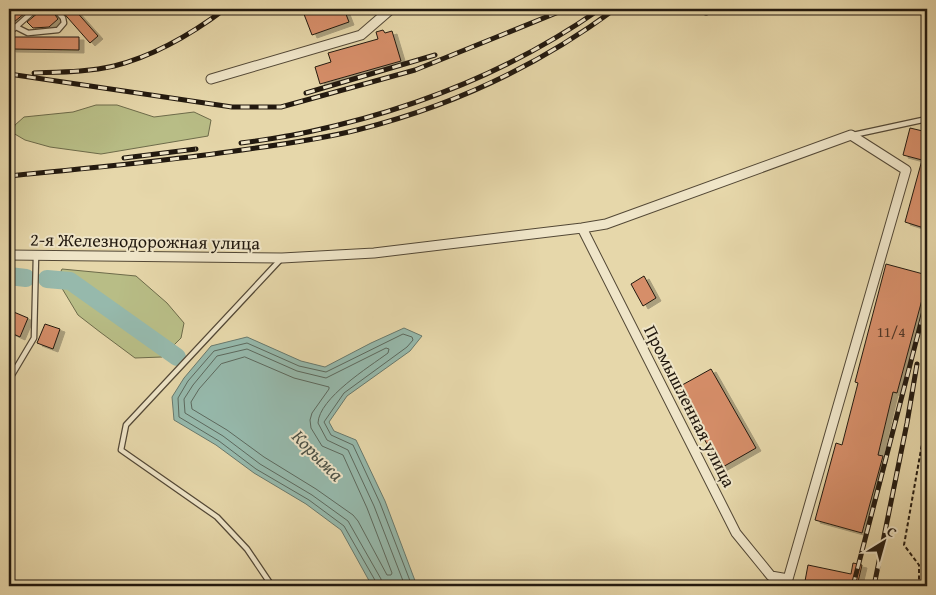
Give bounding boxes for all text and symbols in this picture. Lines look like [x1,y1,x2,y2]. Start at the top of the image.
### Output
street label: 2-я Железнодорожная улица [30,225,261,257]
street label: Промышленная улица [637,320,743,492]
house number: 11/4 [877,321,905,342]
water label: Корыжа [286,423,350,487]
north arrow [858,518,908,568]
text: С [883,521,901,542]

